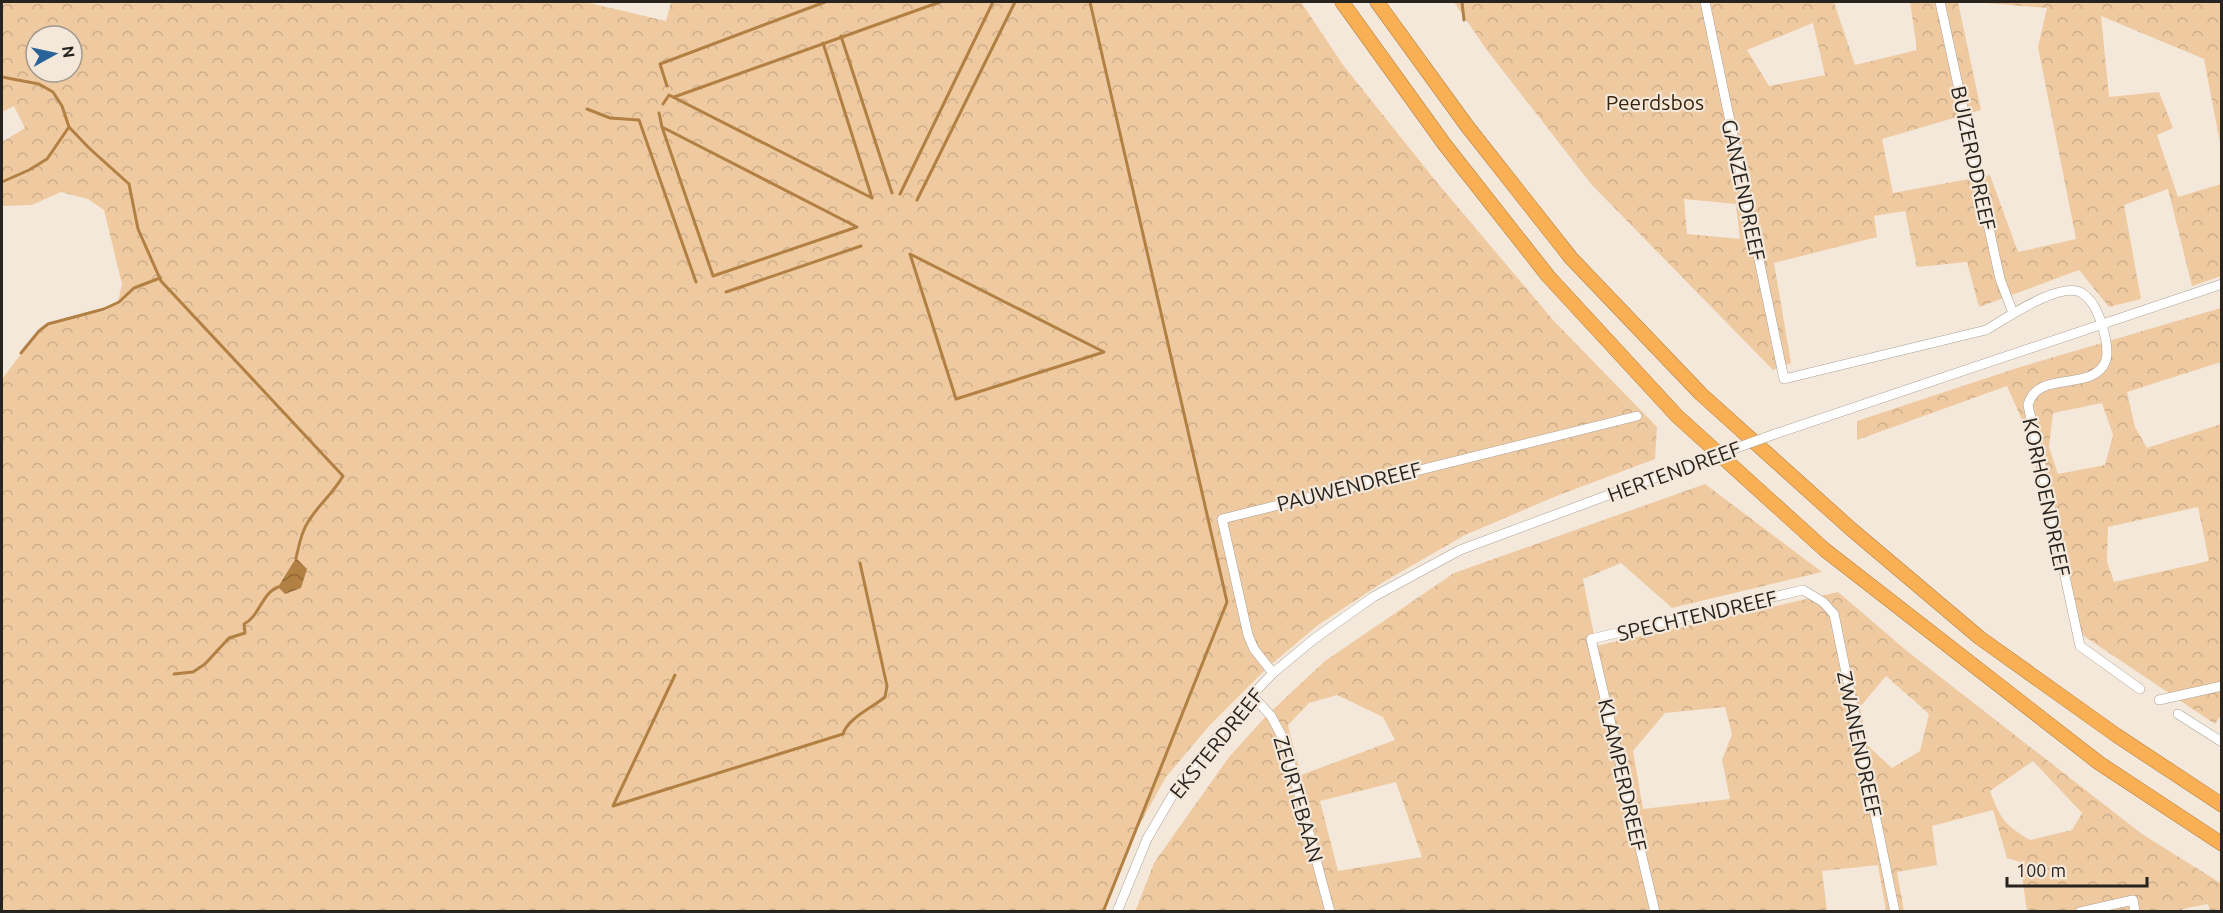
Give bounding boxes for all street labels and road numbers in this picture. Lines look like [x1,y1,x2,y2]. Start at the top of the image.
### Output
street label: BUIZERDDREEF [1947,84,2001,232]
street label: GANZENDREEF [1717,117,1771,263]
street label: KORHOENDREEF [2018,415,2076,579]
street label: HERTENDREEF [1604,436,1744,506]
street label: PAUWENDREEF [1274,456,1424,516]
street label: SPECHTENDREEF [1615,585,1779,645]
street label: ZWANENDREEF [1833,669,1887,819]
street label: EKSTERDREEF [1164,683,1268,803]
street label: KLAMPERDREEF [1594,696,1652,854]
street label: ZEURTEBAAN [1269,733,1329,865]

